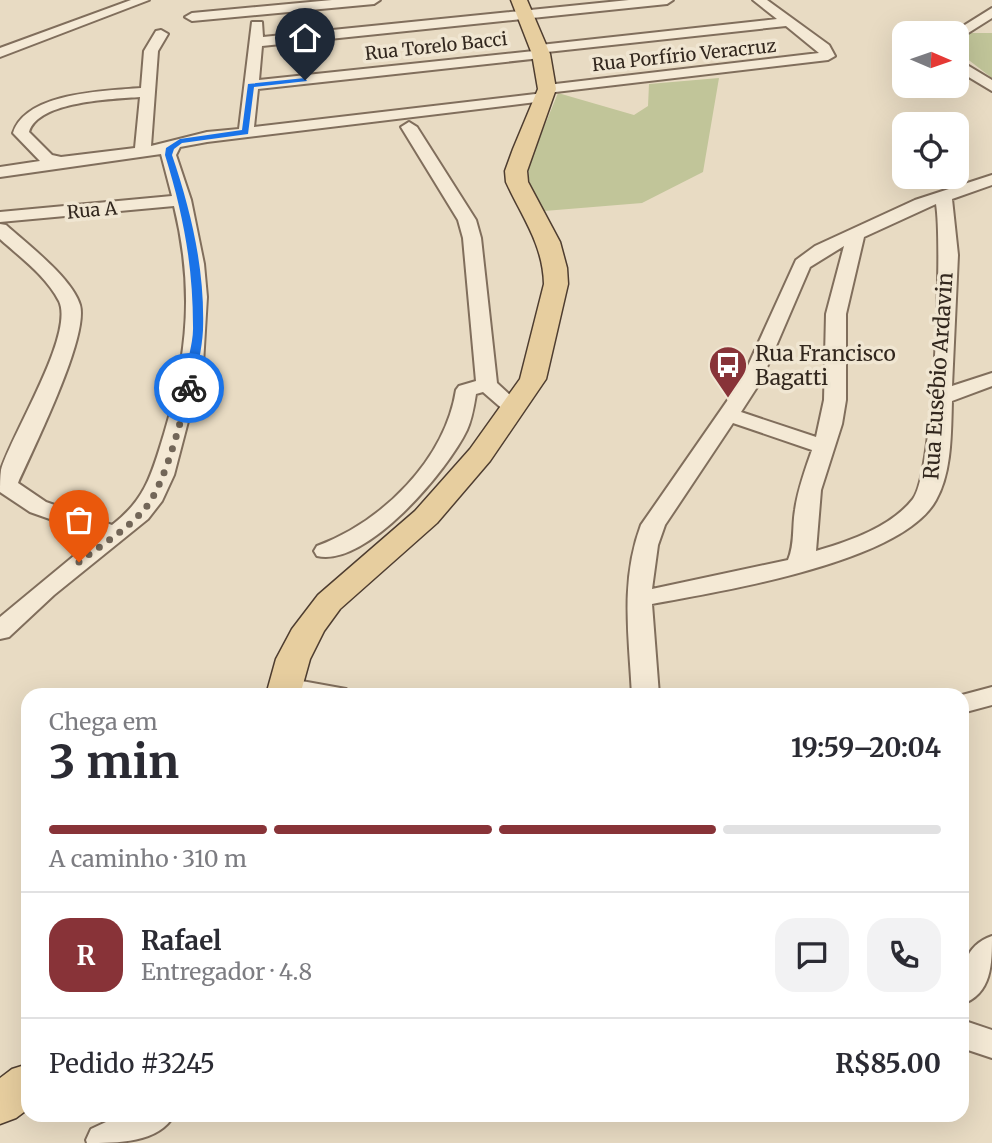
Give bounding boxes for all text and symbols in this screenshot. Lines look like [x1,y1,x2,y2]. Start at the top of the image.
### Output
pin [275,8,335,80]
icon: home [286,19,324,57]
north arrow [892,21,970,98]
map controls [892,21,969,189]
street label: Rua Torelo Bacci [364,27,509,65]
street label: Rua Porfírio Veracruz [591,34,777,76]
button: locate [892,112,969,189]
street label: Rua A [66,196,118,224]
street label: Rua Eusébio Ardavin [917,271,959,481]
place label: Rua Francisco Bagatti [755,340,896,391]
bus stop icon: Rua Francisco Bagatti [707,344,749,399]
courier [154,353,224,423]
icon: bike [170,369,208,407]
pin [49,490,109,562]
icon: bag [60,501,98,539]
text: Chega em [49,707,158,736]
text: 19:59–20:04 [791,731,941,764]
text: 3 min [49,733,179,791]
text: A caminho · 310 m [49,844,247,873]
button: chat [775,918,849,992]
button: phone [867,918,941,992]
text: Rafael [141,924,222,957]
text: R [77,939,95,972]
text: Entregador · 4.8 [141,957,312,986]
text: Pedido #3245 [49,1047,215,1080]
text: R$85.00 [835,1047,941,1080]

